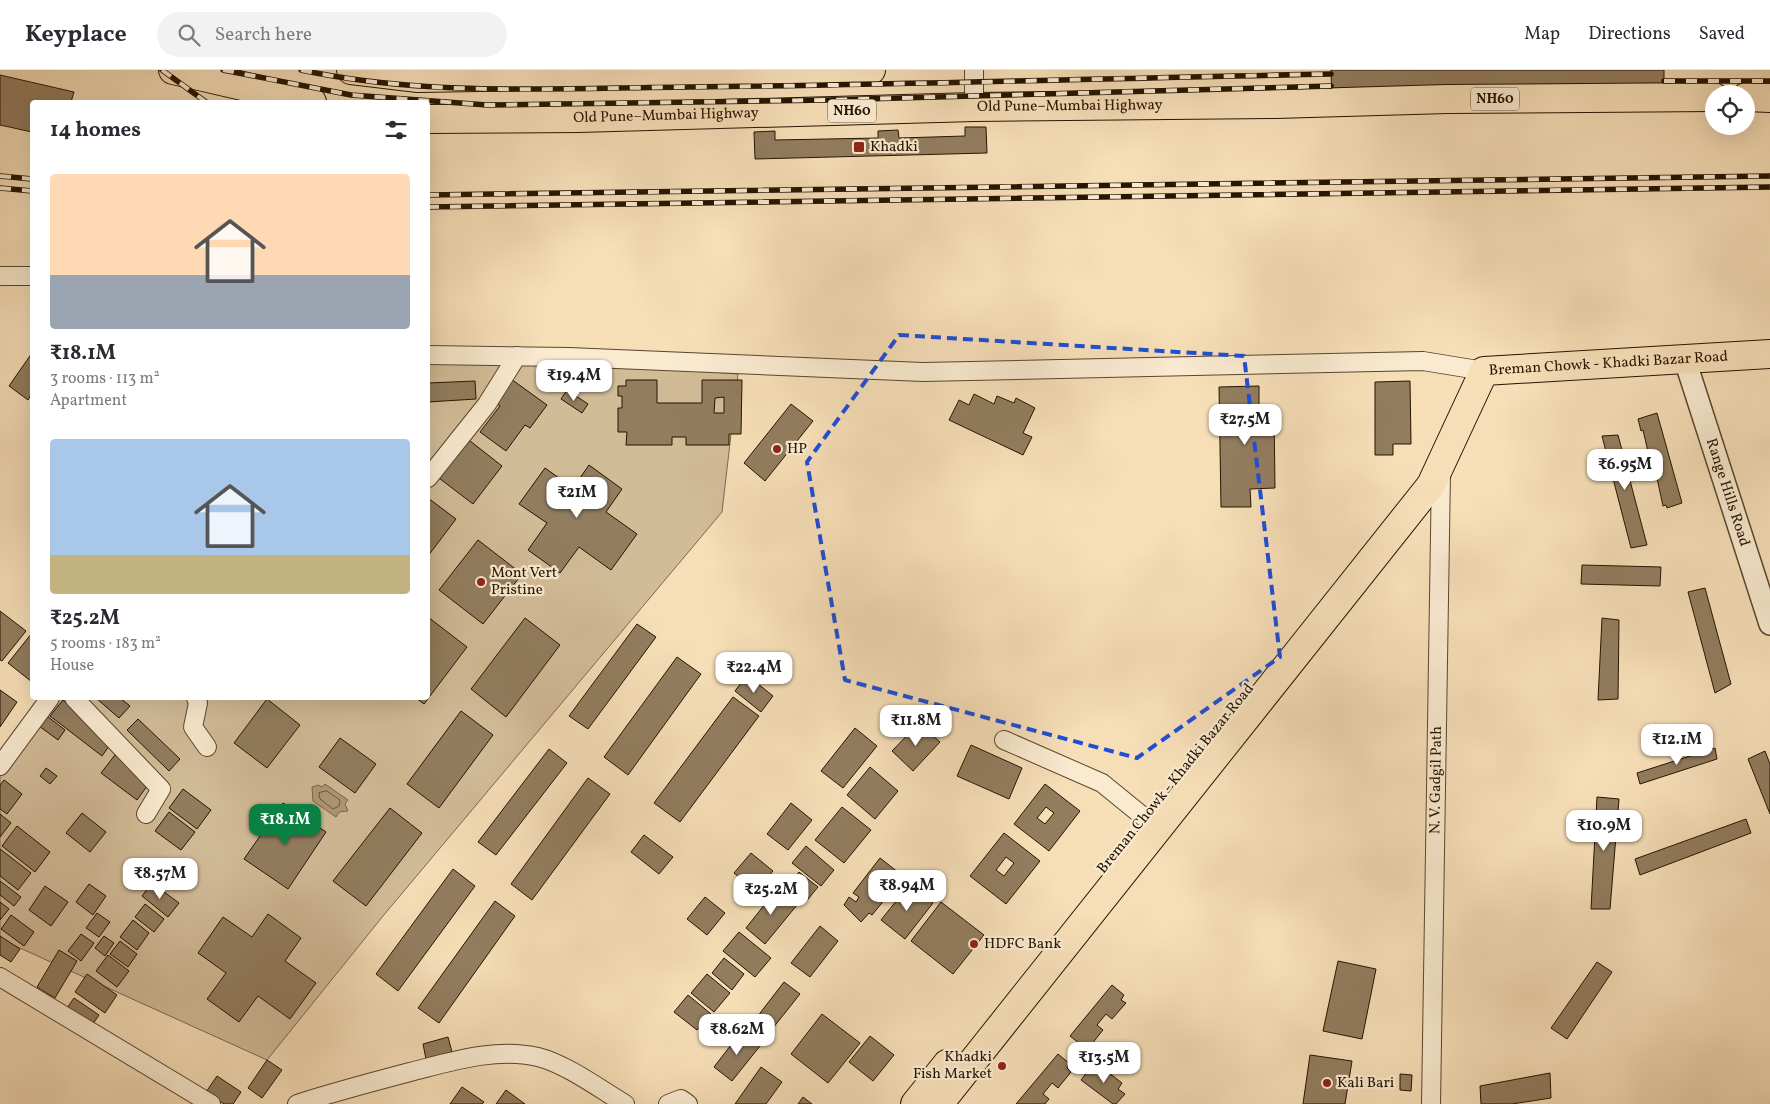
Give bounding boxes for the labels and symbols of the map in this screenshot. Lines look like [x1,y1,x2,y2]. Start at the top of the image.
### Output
road number: NH60 [1471,88,1519,110]
street label: Old Pune–Mumbai Highway [977,95,1163,117]
road number: NH60 [828,99,876,122]
street label: Old Pune–Mumbai Highway [573,102,759,129]
place label: Khadki [870,137,918,158]
marker: Khadki [852,140,866,154]
street label: Breman Chowk - Khadki Bazar Road [1488,346,1729,381]
pin: ₹19.4M [533,360,615,402]
pin: ₹27.5M [1204,404,1286,446]
street label: Range Hills Road [1700,435,1755,549]
place label: HP [787,439,807,460]
marker: HP [771,443,783,455]
pin: ₹6.95M [1584,448,1666,491]
pin: ₹21M [547,476,607,519]
place label: Mont Vert Pristine [491,563,557,601]
marker: Mont Vert Pristine [475,576,487,588]
pin: ₹22.4M [713,652,795,694]
street label: Breman Chowk - Khadki Bazar Road [1093,679,1259,879]
pin: ₹11.8M [875,704,957,747]
pin: ₹12.1M [1636,724,1718,766]
street label: N. V. Gadgil Path [1425,726,1447,834]
pin: ₹18.1M [244,804,326,846]
pin: ₹10.9M [1563,810,1645,852]
pin: ₹8.57M [119,858,201,900]
pin: ₹8.94M [866,870,948,912]
pin: ₹25.2M [730,874,812,916]
place label: HDFC Bank [984,934,1061,955]
marker: HDFC Bank [968,938,980,950]
pin: ₹8.62M [696,1014,778,1056]
pin: ₹13.5M [1063,1042,1145,1084]
place label: Khadki Fish Market [913,1047,992,1085]
marker: Khadki Fish Market [996,1060,1008,1072]
place label: Kali Bari [1337,1073,1394,1094]
marker: Kali Bari [1321,1077,1333,1089]

